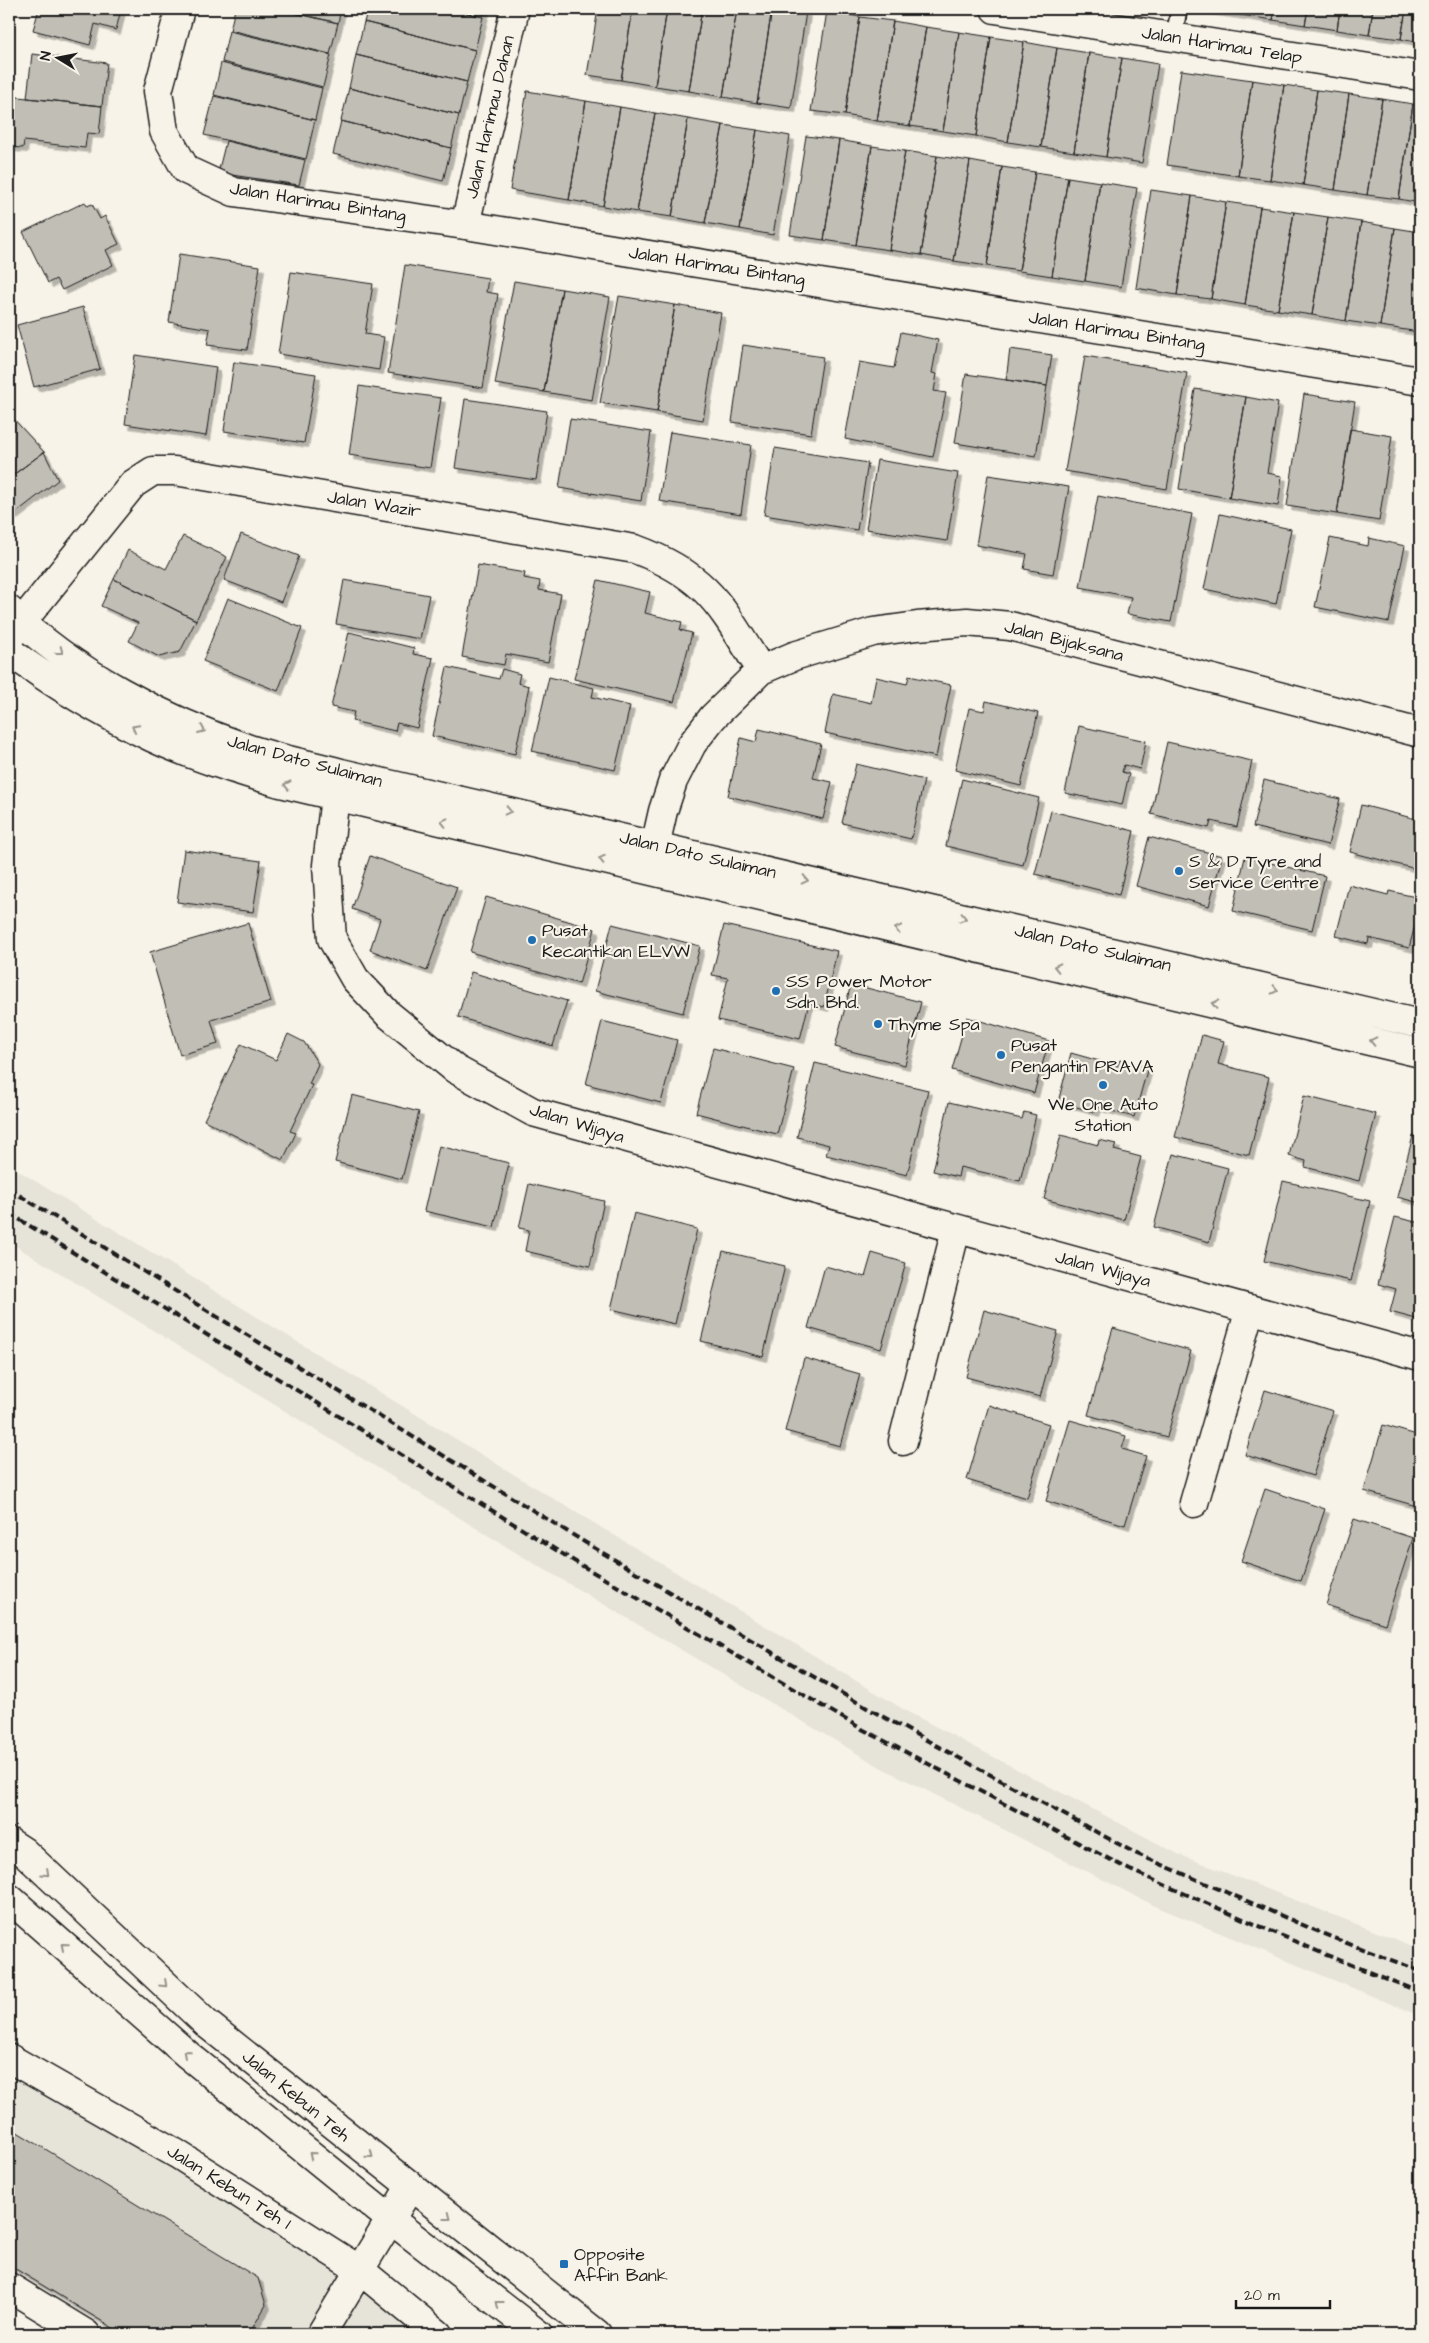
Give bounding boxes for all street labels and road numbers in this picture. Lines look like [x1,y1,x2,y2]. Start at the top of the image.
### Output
street label: Jalan Harimau Telap [1140,20,1304,70]
street label: Jalan Harimau Dahan [459,33,521,201]
street label: Jalan Harimau Bintang [228,176,408,229]
street label: Jalan Harimau Bintang [627,240,807,293]
street label: Jalan Harimau Bintang [1027,305,1207,358]
street label: Jalan Wazir [325,484,423,524]
street label: Jalan Bijaksana [1002,614,1126,668]
street label: Jalan Dato Sulaiman [225,728,385,794]
street label: Jalan Dato Sulaiman [617,825,779,885]
street label: Jalan Dato Sulaiman [1012,918,1174,978]
street label: Jalan Wijaya [526,1097,627,1150]
street label: Jalan Wijaya [1052,1244,1154,1295]
street label: Jalan Kebun Teh [237,2044,356,2148]
street label: Jalan Kebun Teh 1 [162,2139,296,2235]

